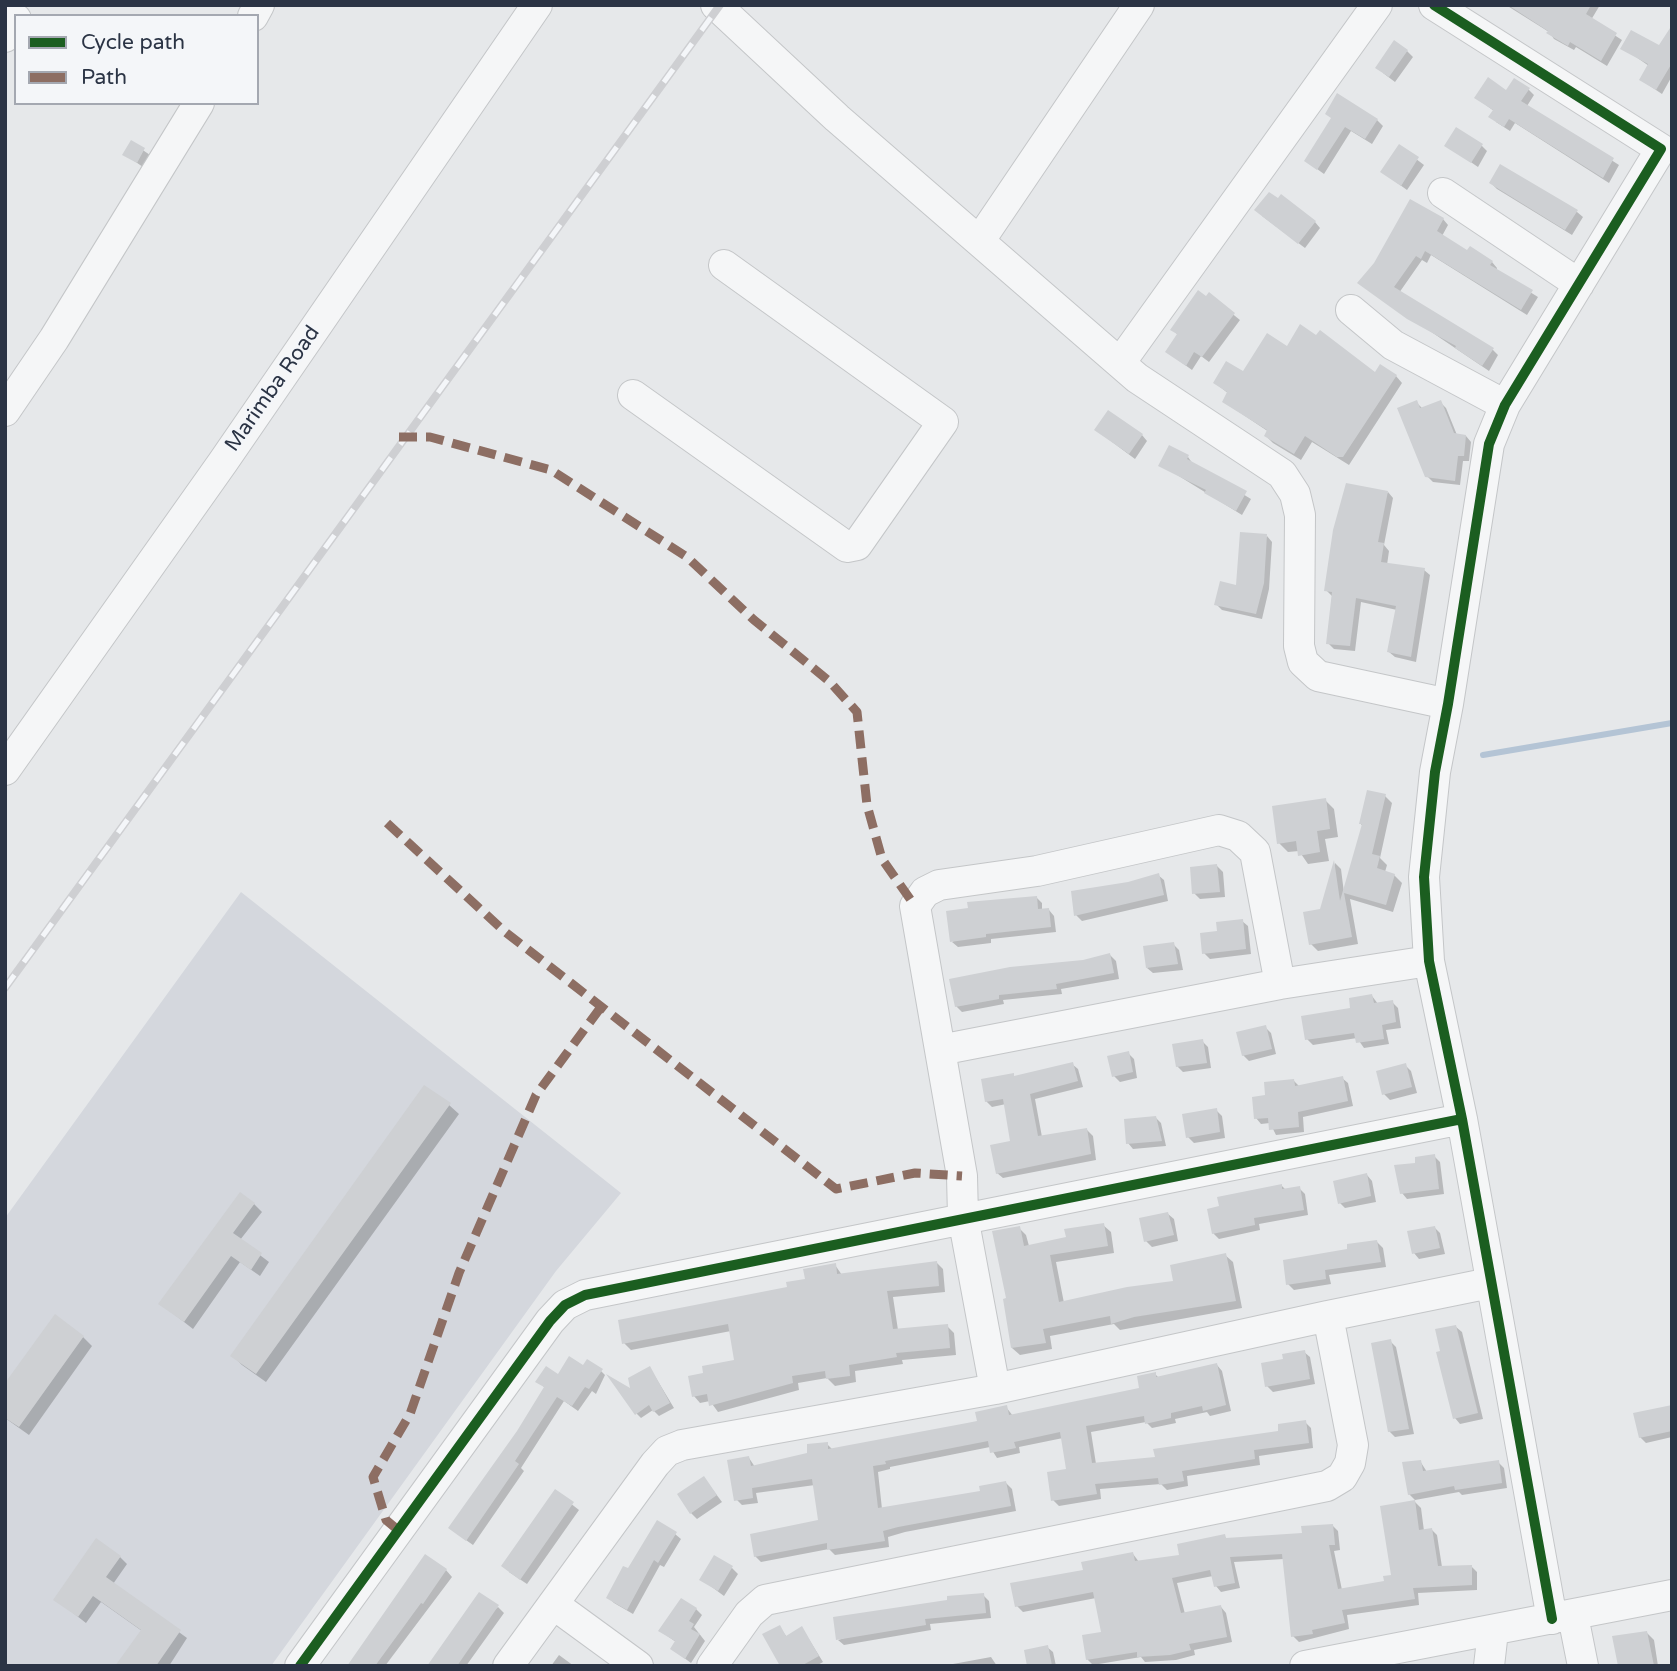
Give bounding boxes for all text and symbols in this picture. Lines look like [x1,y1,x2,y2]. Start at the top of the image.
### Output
legend [14,14,259,105]
text: Cycle path [81,30,185,55]
text: Path [81,65,127,90]
street label: Marimba Road [220,321,326,457]

